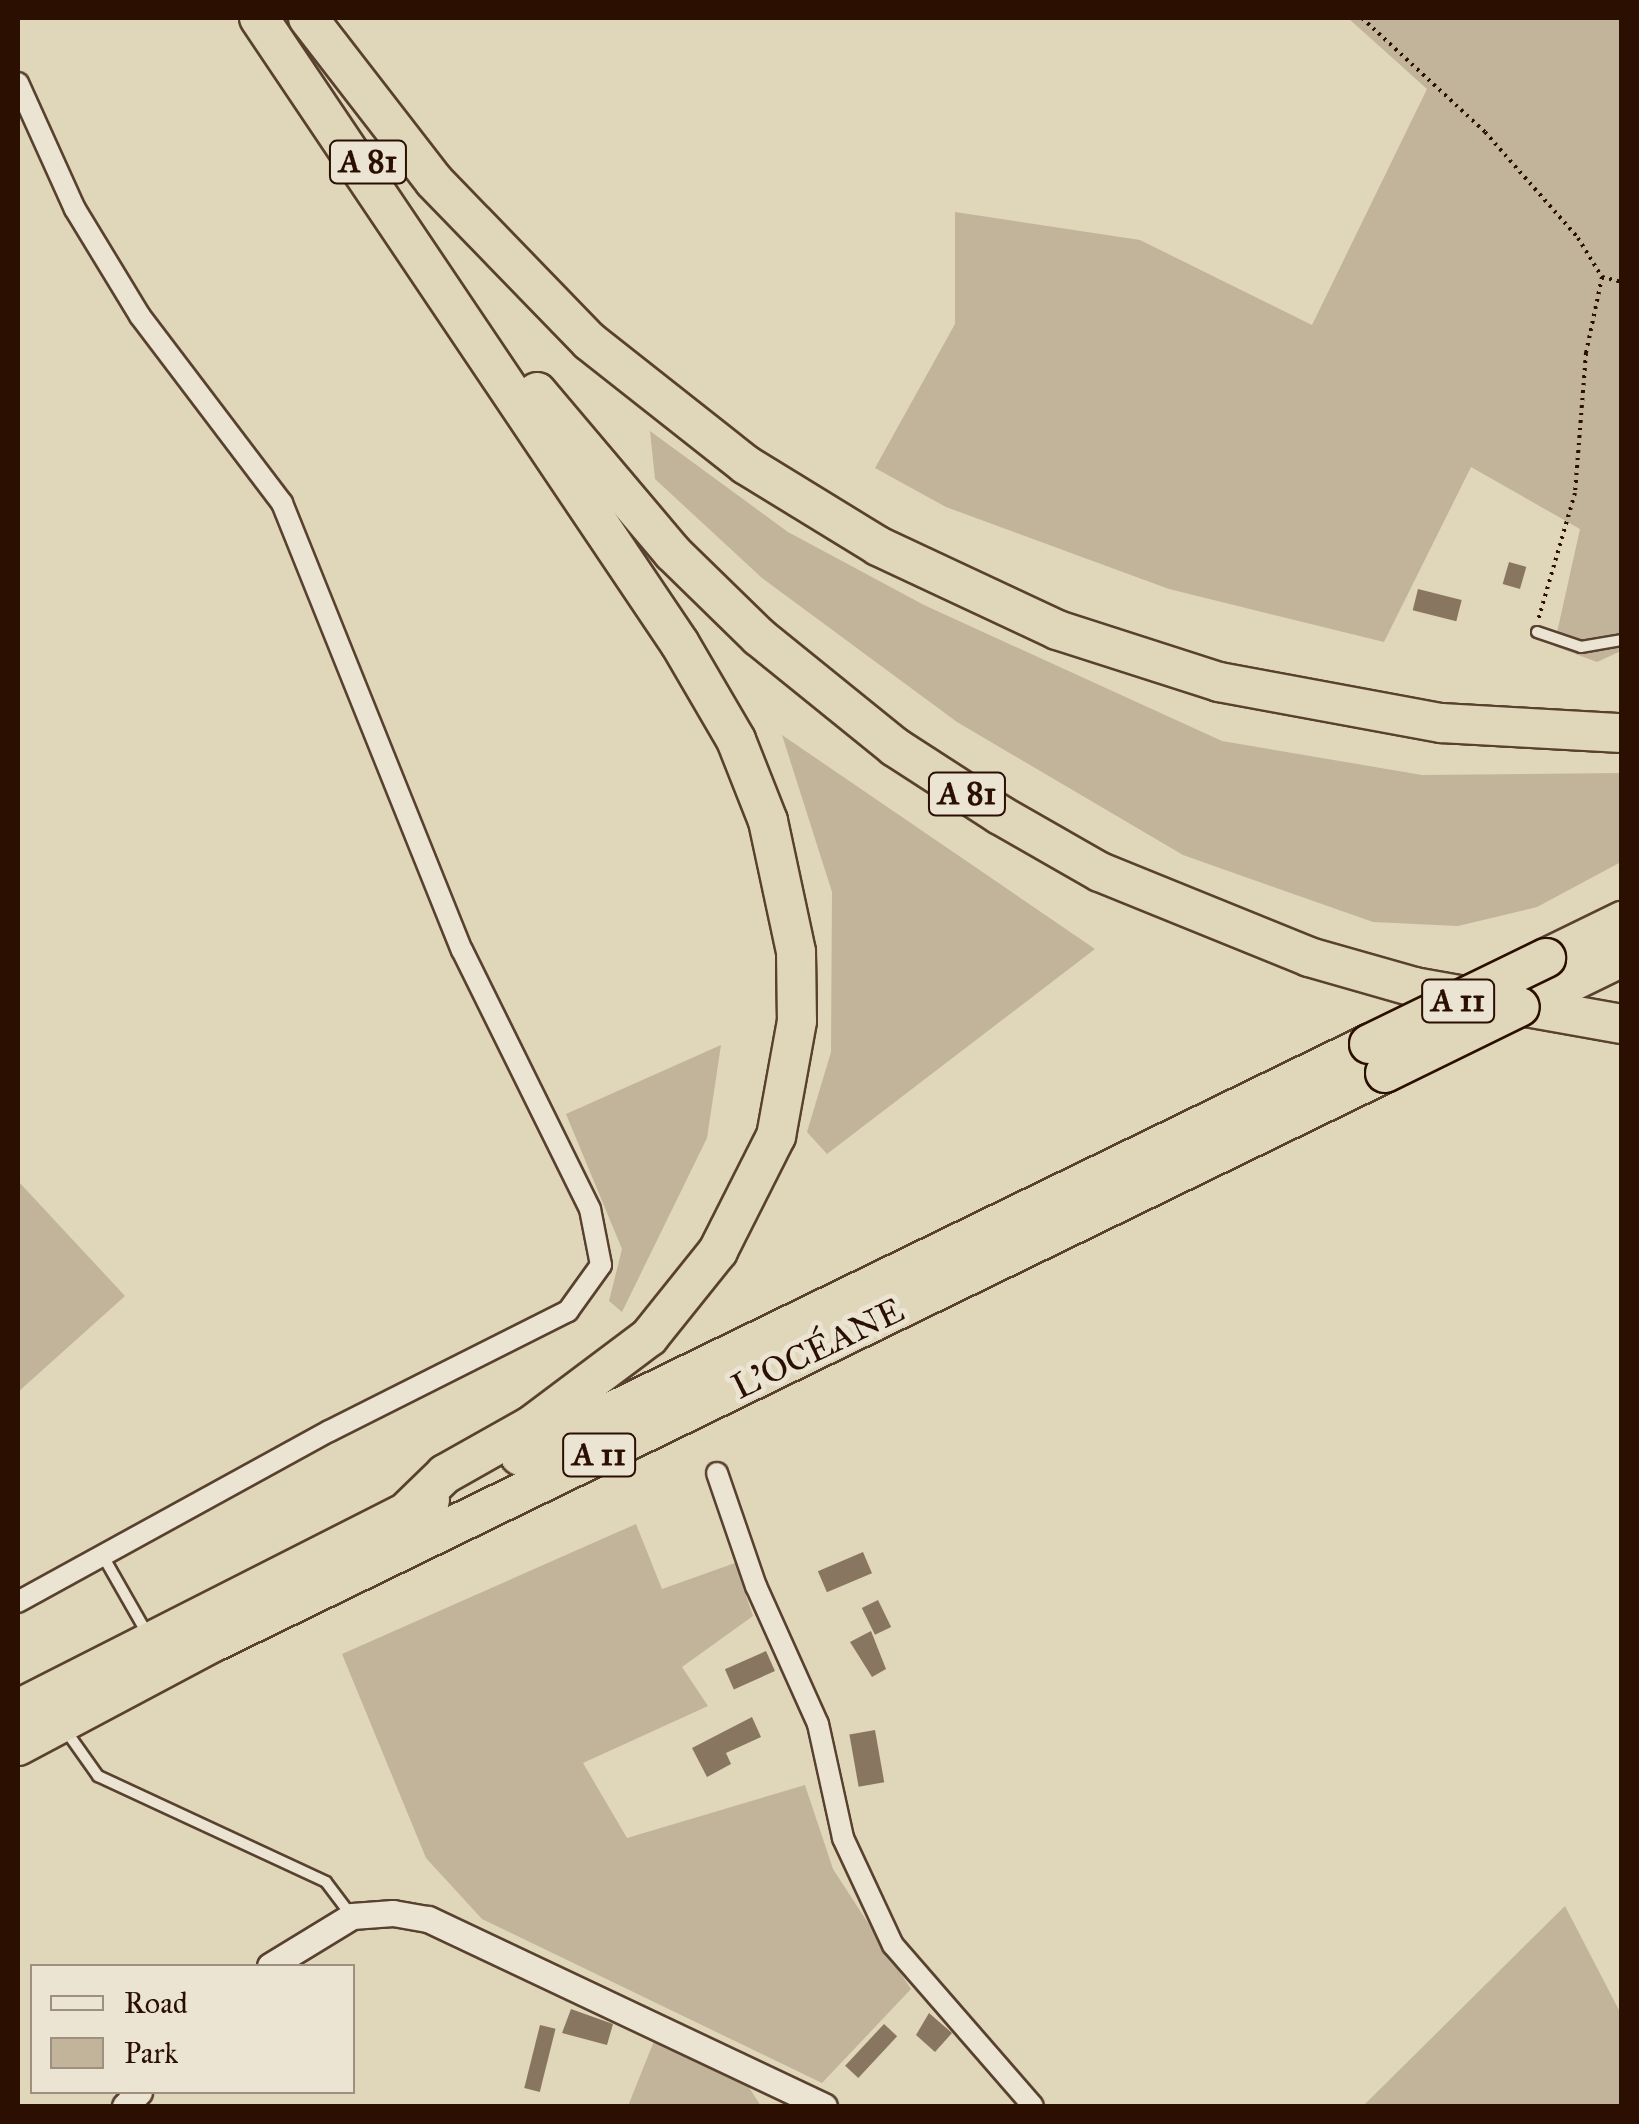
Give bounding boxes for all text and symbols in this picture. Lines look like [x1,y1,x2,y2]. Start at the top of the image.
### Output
road number: A 81 [328,135,408,189]
road number: A 81 [927,767,1007,821]
road number: A 11 [1420,974,1496,1028]
street label: L’OCÉANE [725,1289,911,1409]
road number: A 11 [562,1428,636,1482]
legend [30,1964,355,2094]
text: Road [124,1985,188,2021]
text: Park [124,2035,178,2071]

